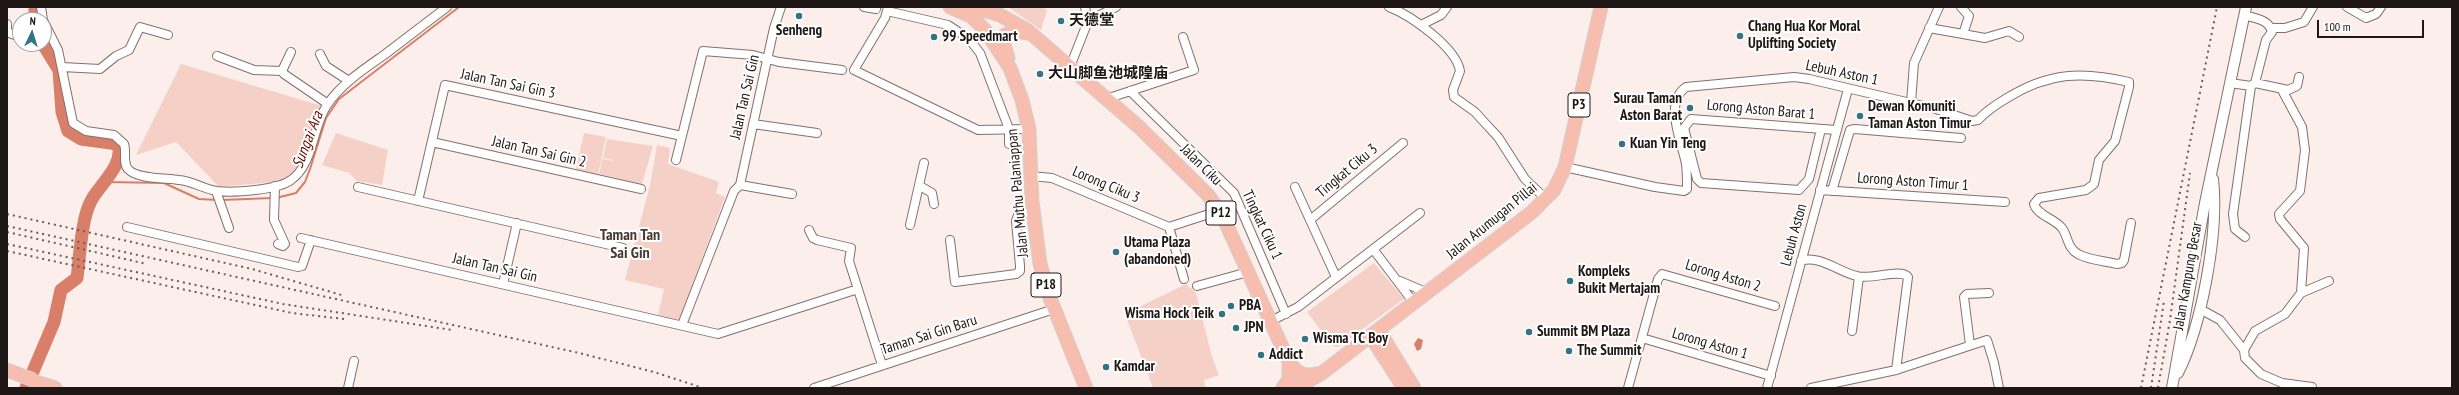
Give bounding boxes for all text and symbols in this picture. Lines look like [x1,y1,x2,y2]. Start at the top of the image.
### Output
marker: Senheng [794,11,804,21]
north arrow [12,12,52,52]
place label: 天德堂 [1069,12,1114,30]
scale bar [2319,12,2426,38]
text: N [29,14,36,28]
marker: 天德堂 [1056,16,1066,26]
place label: Chang Hua Kor Moral Uplifting Society [1748,18,1860,53]
text: 100 m [2324,19,2351,34]
place label: Senheng [776,22,822,40]
place label: 99 Speedmart [942,28,1017,46]
marker: Chang Hua Kor Moral Uplifting Society [1735,31,1745,41]
marker: 99 Speedmart [929,32,939,42]
street label: Jalan Tan Sai Gin [727,53,763,141]
street label: Lebuh Aston 1 [1804,57,1880,89]
street label: Jalan Tan Sai Gin 3 [459,65,557,103]
place label: 大山脚鱼池城隍庙 [1048,65,1168,83]
marker: 大山脚鱼池城隍庙 [1035,69,1045,79]
place label: Surau Taman Aston Barat [1613,90,1682,125]
road number: P3 [1568,93,1590,117]
street label: Lorong Aston Barat 1 [1706,96,1816,124]
place label: Dewan Komuniti Taman Aston Timur [1868,98,1971,133]
marker: Surau Taman Aston Barat [1685,103,1695,113]
water label: Sungai Ara [288,109,328,171]
marker: Dewan Komuniti Taman Aston Timur [1855,111,1865,121]
street label: Jalan Muthu Palaniappan [1003,128,1033,258]
street label: Jalan Tan Sai Gin 2 [490,132,588,172]
place label: Kuan Yin Teng [1630,135,1706,153]
marker: Kuan Yin Teng [1617,139,1627,149]
street label: Jalan Ciku [1176,140,1226,190]
street label: Tingkat Ciku 3 [1313,140,1381,202]
street label: Lorong Ciku 3 [1070,163,1142,207]
street label: Lorong Aston Timur 1 [1857,169,1969,195]
street label: Jalan Arumugan Pillai [1443,179,1541,263]
street label: Tingkat Ciku 1 [1238,187,1286,263]
road number: P12 [1206,201,1236,225]
street label: Lebuh Aston [1777,202,1811,268]
street label: Jalan Kampung Besar [2170,221,2206,331]
district label: Taman Tan Sai Gin [600,225,660,263]
place label: Utama Plaza (abandoned) [1124,234,1191,269]
marker: Utama Plaza (abandoned) [1111,247,1121,257]
street label: Jalan Tan Sai Gin [451,250,539,286]
street label: Lorong Aston 2 [1683,256,1763,296]
place label: Kompleks Bukit Mertajam [1578,263,1660,298]
road number: P18 [1031,273,1061,297]
marker: Kompleks Bukit Mertajam [1565,276,1575,286]
place label: PBA [1239,297,1261,315]
marker: PBA [1226,301,1236,311]
place label: Wisma Hock Teik [1125,305,1214,323]
marker: Wisma Hock Teik [1217,309,1227,319]
street label: Taman Sai Gin Baru [879,311,979,359]
place label: JPN [1244,319,1264,337]
marker: JPN [1231,323,1241,333]
place label: Summit BM Plaza [1537,323,1630,341]
street label: Lorong Aston 1 [1670,325,1750,363]
marker: Summit BM Plaza [1524,327,1534,337]
place label: Wisma TC Boy [1313,330,1388,348]
marker: Wisma TC Boy [1300,334,1310,344]
place label: The Summit [1577,342,1641,360]
place label: Addict [1269,346,1303,364]
marker: The Summit [1564,346,1574,356]
marker: Addict [1256,350,1266,360]
place label: Kamdar [1114,358,1155,376]
marker: Kamdar [1101,362,1111,372]

